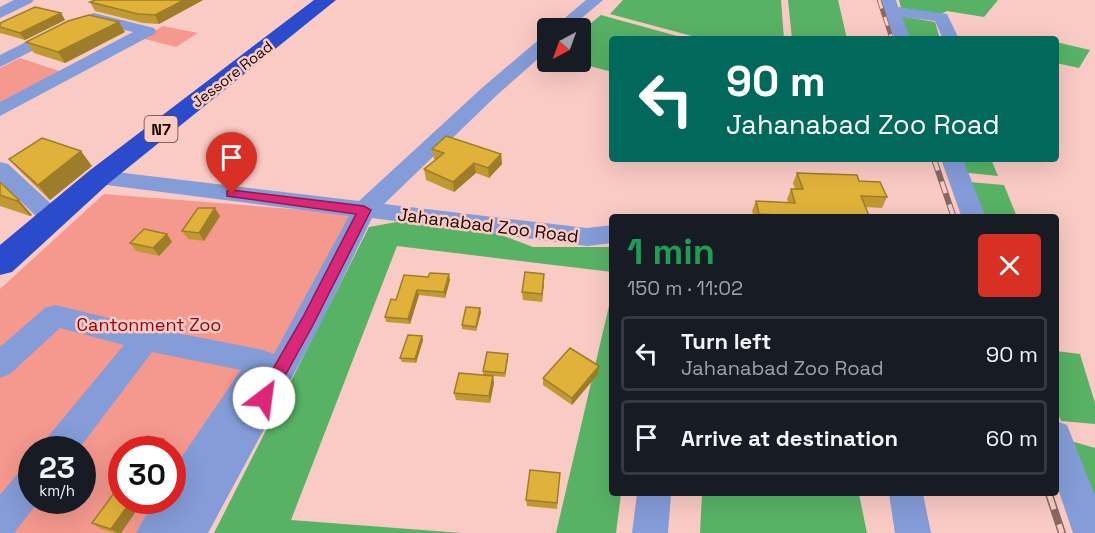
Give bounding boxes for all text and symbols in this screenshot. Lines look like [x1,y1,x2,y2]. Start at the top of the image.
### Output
north arrow [537,18,591,72]
map controls [537,18,591,72]
street label: Jessore Road [188,37,276,111]
text: 90 m [726,55,826,108]
icon: left [627,60,705,138]
text: Jahanabad Zoo Road [726,107,1000,142]
road number: N7 [144,116,178,142]
pin [206,132,257,194]
icon: arrive [215,141,248,174]
street label: Jahanabad Zoo Road [396,202,580,248]
text: 1 min [627,229,715,275]
button: close [978,234,1041,297]
text: 150 m · 11:02 [627,275,743,301]
park label: Cantonment Zoo [77,313,222,336]
text: Turn left [681,327,771,355]
icon: left [630,337,663,370]
text: 90 m [986,340,1038,368]
text: Jahanabad Zoo Road [681,355,884,381]
position arrow [232,366,296,430]
icon: arrive [630,421,663,454]
text: Arrive at destination [681,424,898,452]
text: 60 m [986,424,1038,452]
speed limit sign: 30 [108,436,186,514]
text: 23 [39,448,75,487]
text: km/h [39,481,75,500]

